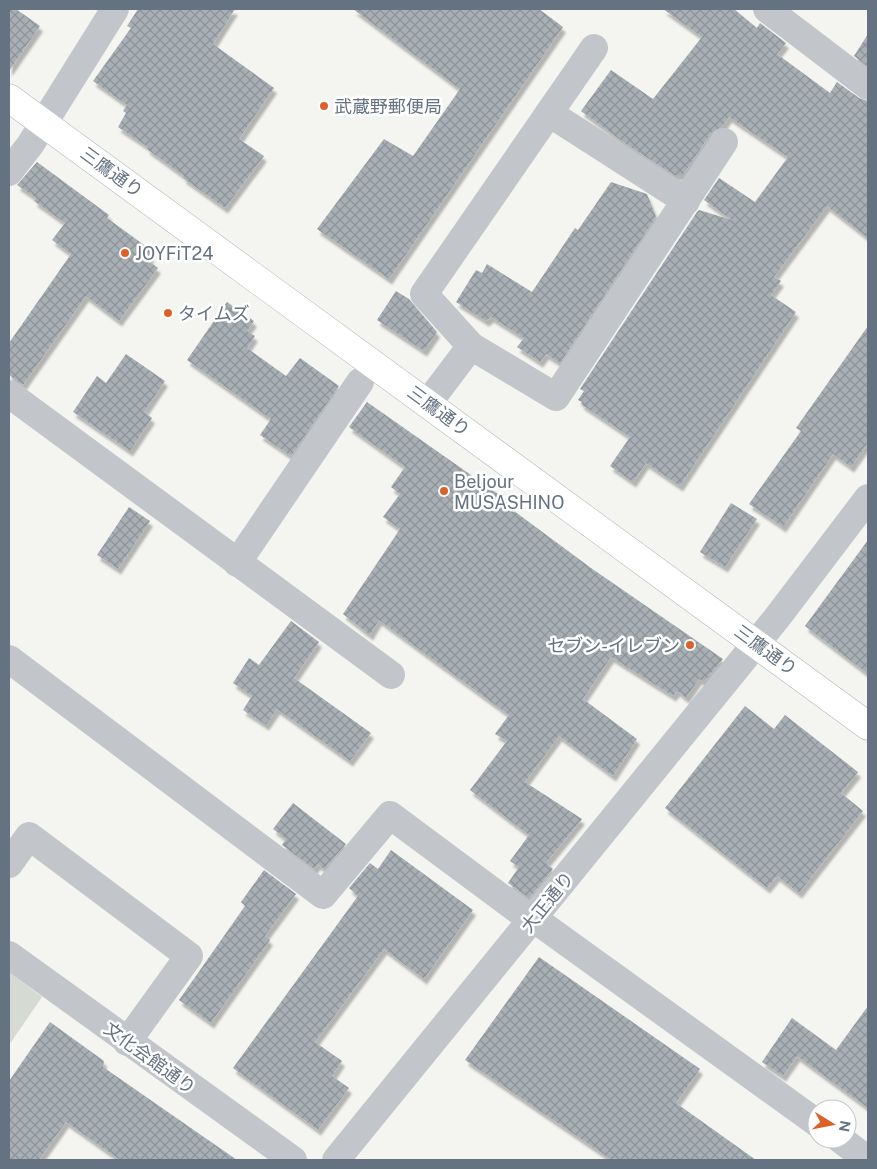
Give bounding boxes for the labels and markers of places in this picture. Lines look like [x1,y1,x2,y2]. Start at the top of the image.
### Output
place label: 武蔵野郵便局 [334,96,442,117]
marker: 武蔵野郵便局 [318,100,330,112]
place label: JOYFiT24 [135,243,214,264]
marker: JOYFiT24 [119,247,131,259]
place label: タイムズ [178,303,250,324]
marker: タイムズ [162,307,174,319]
place label: Beljour MUSASHINO [454,471,564,513]
marker: Beljour MUSASHINO [438,485,450,497]
place label: セブン-イレブン [547,635,680,656]
marker: セブン-イレブン [684,639,696,651]

